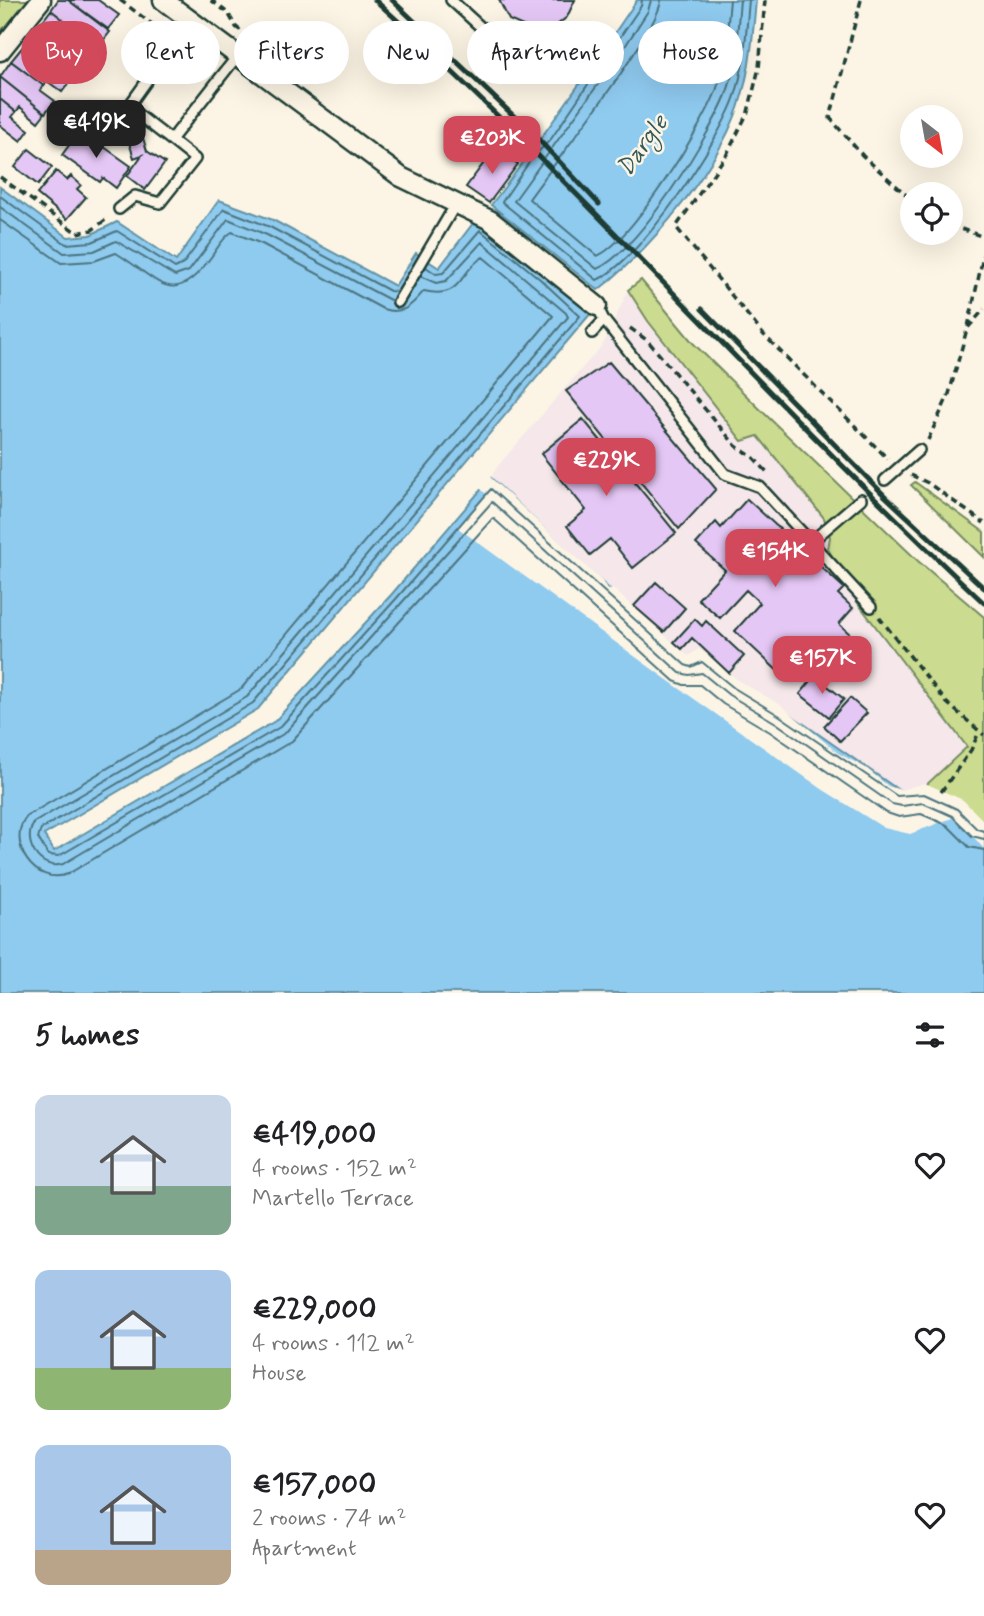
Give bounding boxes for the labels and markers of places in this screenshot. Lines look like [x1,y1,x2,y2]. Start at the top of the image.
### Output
pin: €419K [47,100,145,160]
pin: €203K [443,116,541,176]
pin: €229K [557,438,655,498]
pin: €154K [726,530,824,589]
pin: €157K [773,636,871,696]

